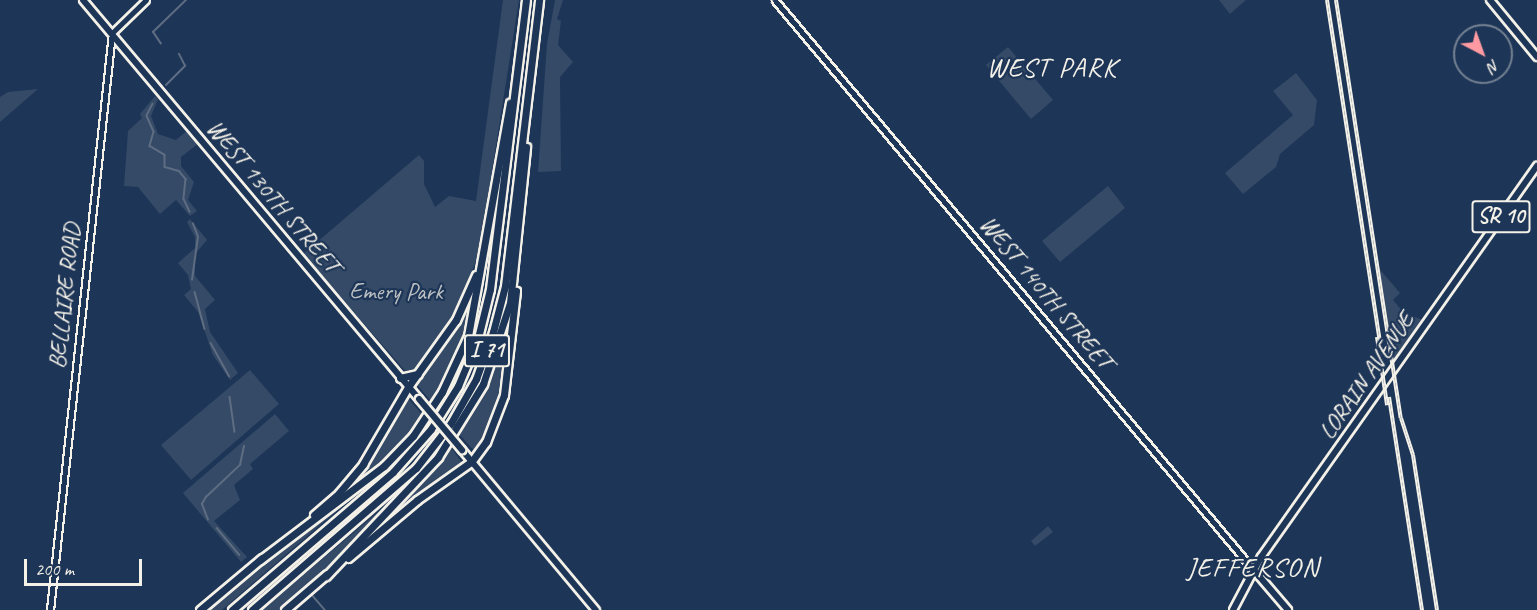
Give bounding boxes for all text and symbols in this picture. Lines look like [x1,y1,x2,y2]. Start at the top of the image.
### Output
north arrow [1453,24,1513,84]
district label: WEST PARK [987,52,1117,84]
text: N [1483,55,1504,77]
street label: WEST 130TH STREET [201,115,345,279]
road number: SR 10 [1471,198,1531,236]
street label: WEST 140TH STREET [974,211,1118,375]
street label: BELLAIRE ROAD [43,221,87,371]
park label: Emery Park [349,278,443,306]
street label: LORAIN AVENUE [1313,307,1421,445]
road number: I 71 [463,332,511,370]
scale bar [27,547,146,585]
district label: JEFFERSON [1188,552,1318,584]
text: 200 m [35,558,74,580]

